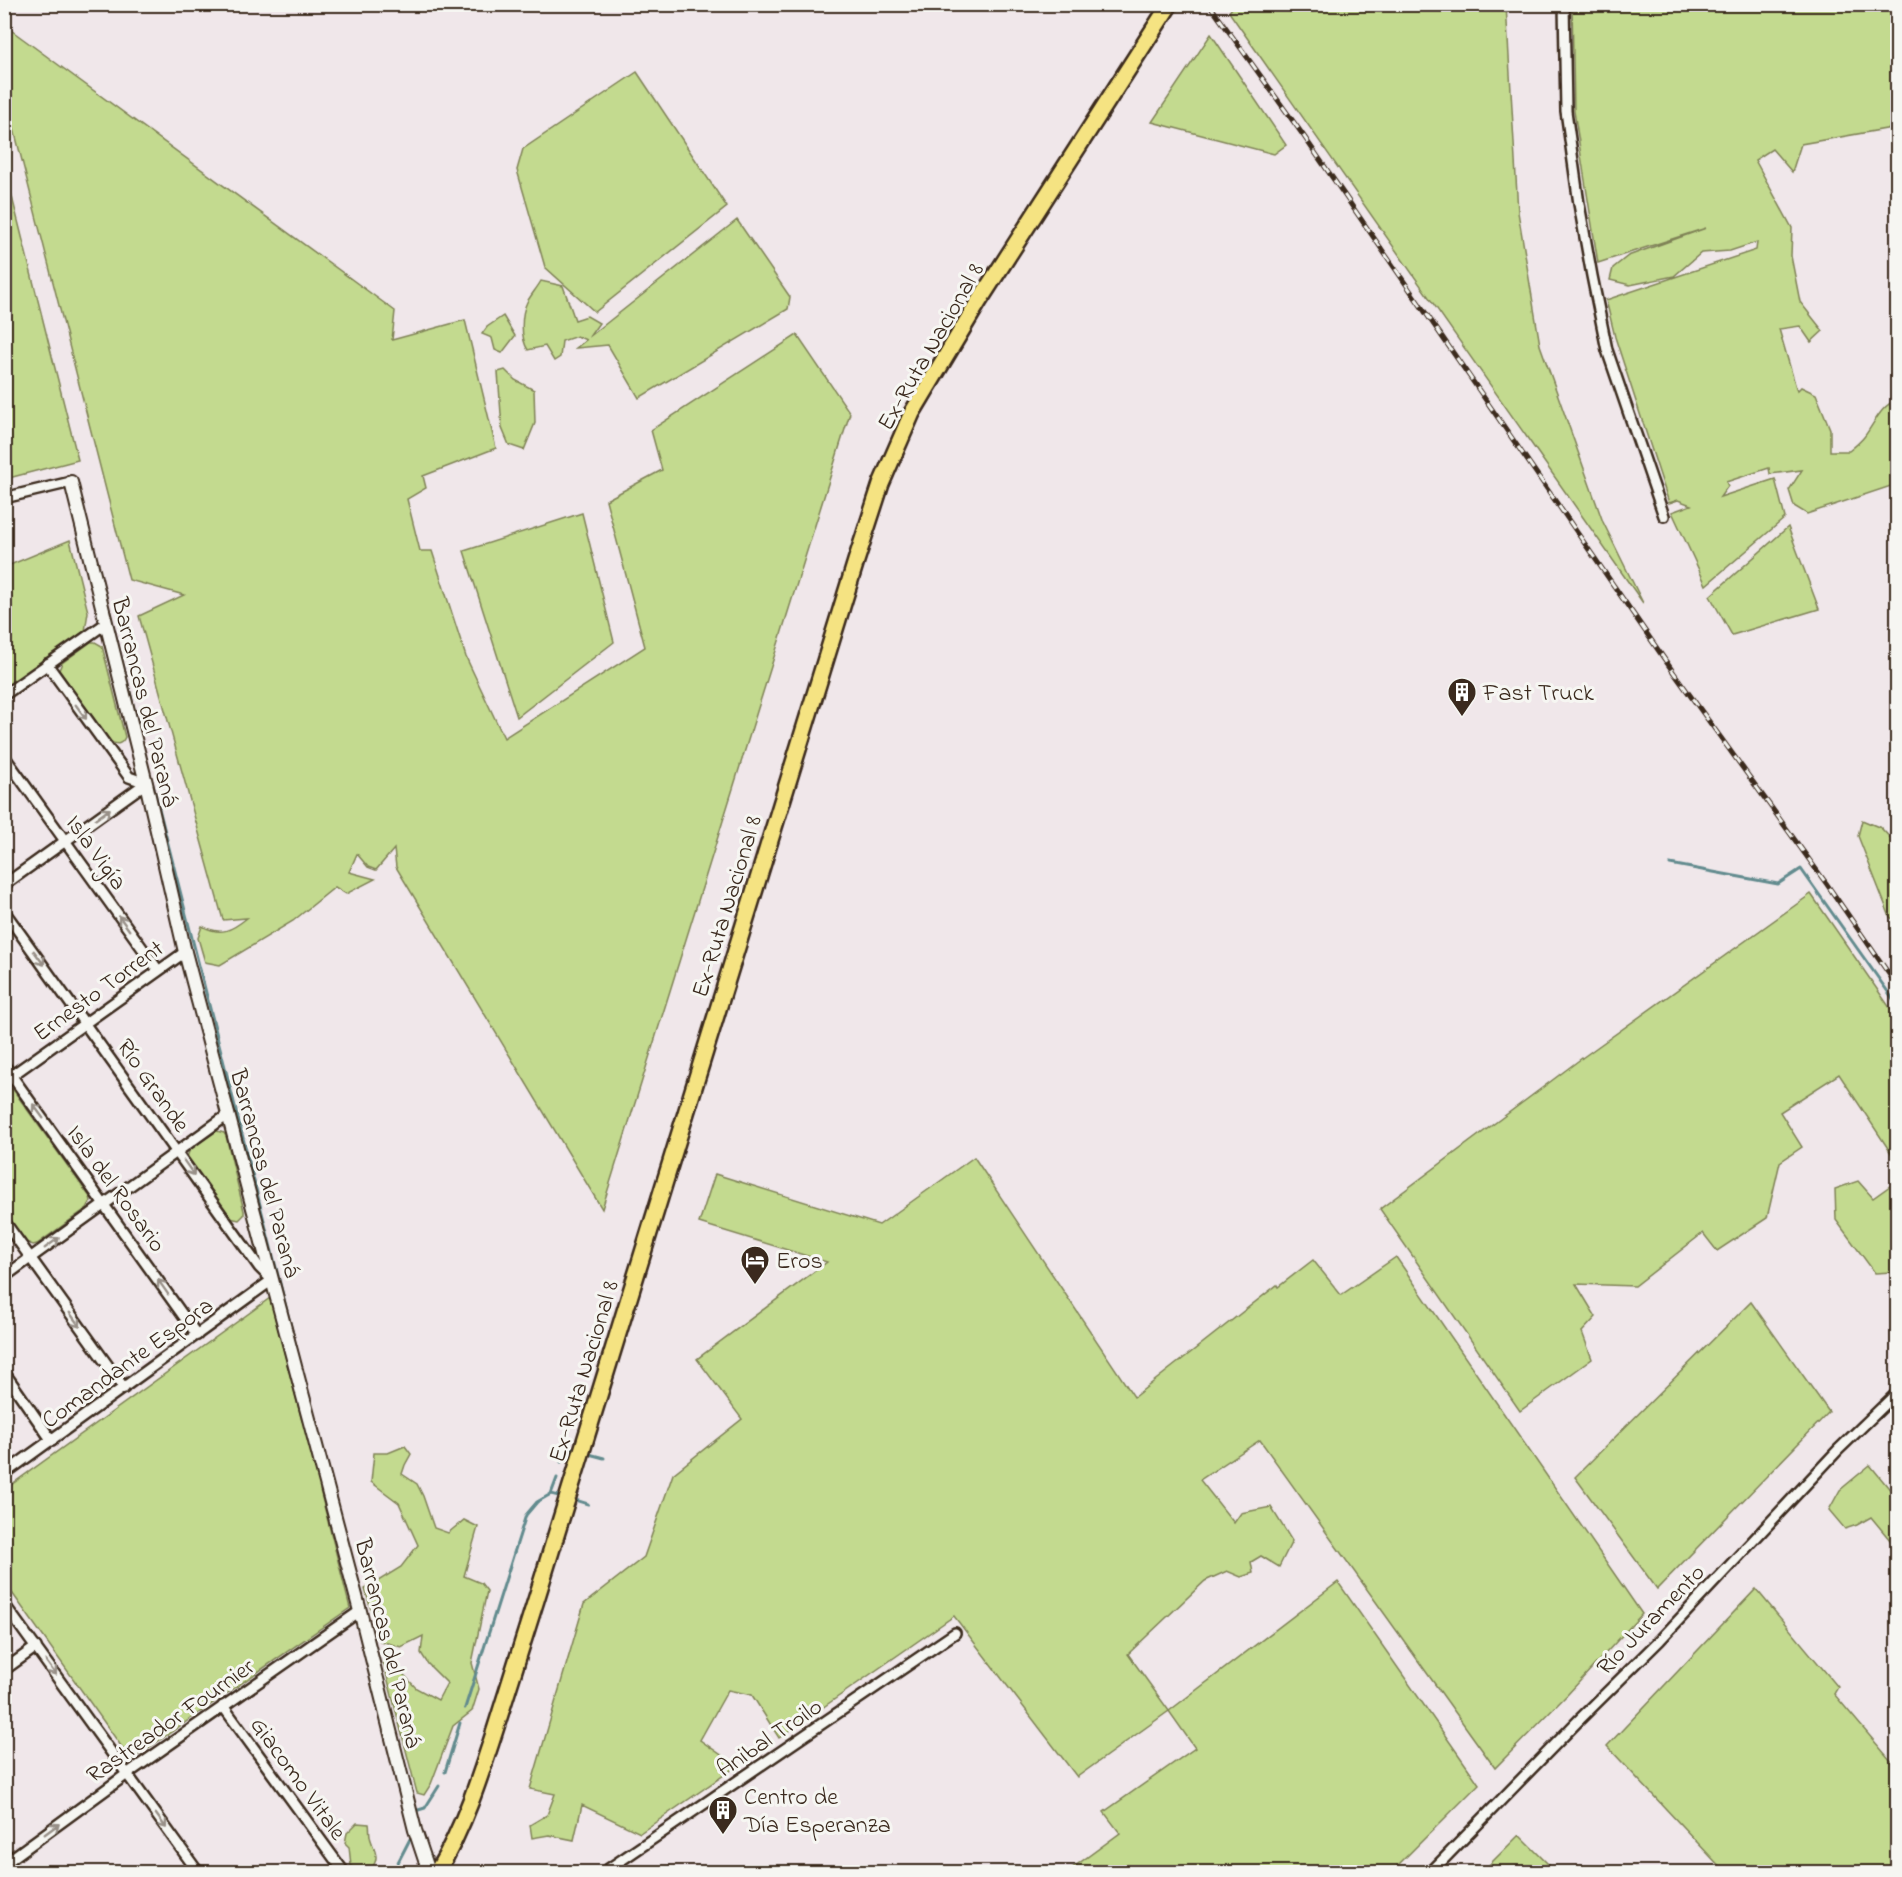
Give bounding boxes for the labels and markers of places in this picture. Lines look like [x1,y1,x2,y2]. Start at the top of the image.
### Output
building icon: Fast Truck [1446,676,1478,718]
place label: Fast Truck [1482,677,1594,712]
hotel icon: Eros [739,1244,771,1286]
place label: Eros [776,1245,823,1280]
place label: Centro de Día Esperanza [743,1781,891,1844]
building icon: Centro de Día Esperanza [707,1794,739,1836]

